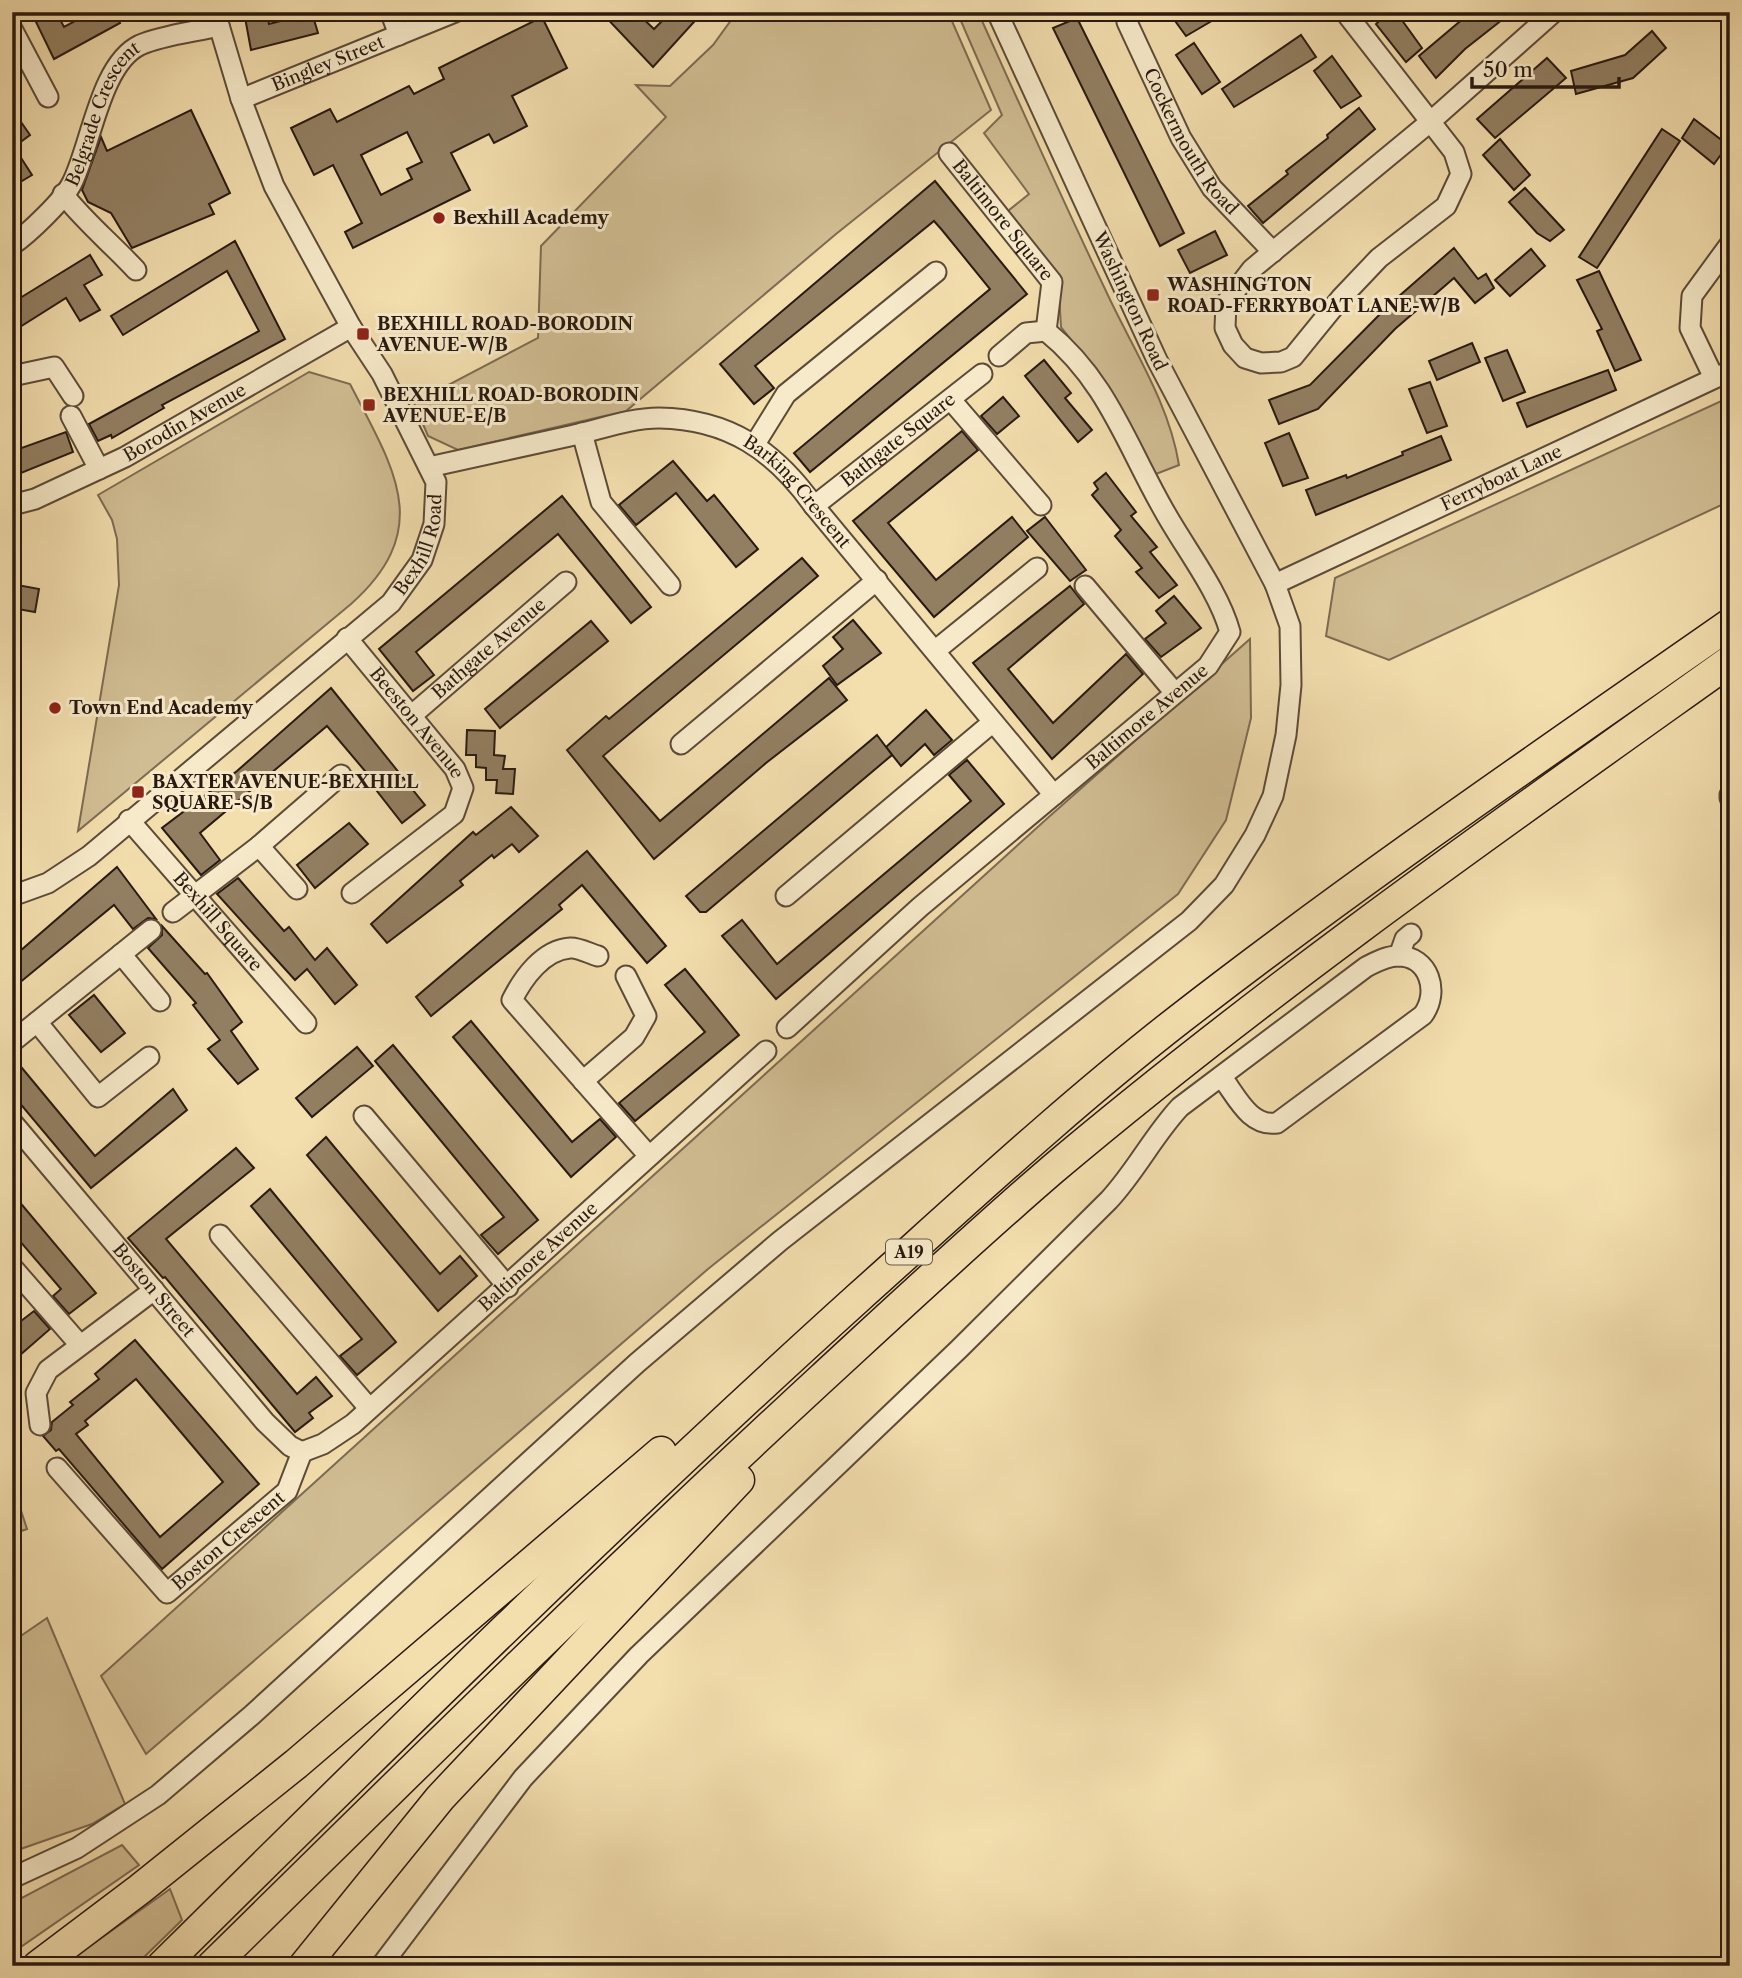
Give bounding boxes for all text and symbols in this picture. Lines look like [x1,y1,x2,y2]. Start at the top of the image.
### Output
street label: Bingley Street [269,31,388,96]
street label: Belgrade Crescent [61,36,144,190]
scale bar [1472,46,1620,90]
text: 50 m [1483,57,1533,82]
street label: Cockermouth Road [1139,65,1243,220]
street label: Baltimore Square [948,155,1058,285]
place label: Bexhill Academy [453,207,610,229]
marker: Bexhill Academy [431,210,447,226]
street label: Washington Road [1088,227,1172,374]
place label: WASHINGTON ROAD-FERRYBOAT LANE-W/B [1166,274,1460,317]
marker: WASHINGTON ROAD-FERRYBOAT LANE-W/B [1145,287,1161,303]
place label: BEXHILL ROAD-BORODIN AVENUE-W/B [376,313,634,356]
marker: BEXHILL ROAD-BORODIN AVENUE-W/B [355,326,371,342]
street label: Borodin Avenue [119,379,250,467]
place label: BEXHILL ROAD-BORODIN AVENUE-E/B [382,384,640,427]
street label: Bathgate Square [836,388,960,492]
marker: BEXHILL ROAD-BORODIN AVENUE-E/B [361,397,377,413]
street label: Barking Crescent [739,431,856,553]
street label: Ferryboat Lane [1437,440,1566,516]
street label: Bexhill Road [389,493,446,600]
street label: Bathgate Avenue [428,593,550,704]
street label: Baltimore Avenue [1082,659,1213,774]
street label: Beeston Avenue [365,663,469,781]
place label: Town End Academy [69,697,254,719]
marker: Town End Academy [47,700,63,716]
place label: BAXTER AVENUE-BEXHILL SQUARE-S/B [152,771,419,814]
marker: BAXTER AVENUE-BEXHILL SQUARE-S/B [130,784,146,800]
street label: Bexhill Square [169,868,267,976]
street label: Baltimore Avenue [474,1197,602,1316]
street label: Boston Street [108,1239,200,1342]
road number: A19 [886,1240,932,1264]
street label: Boston Crescent [167,1486,290,1595]

